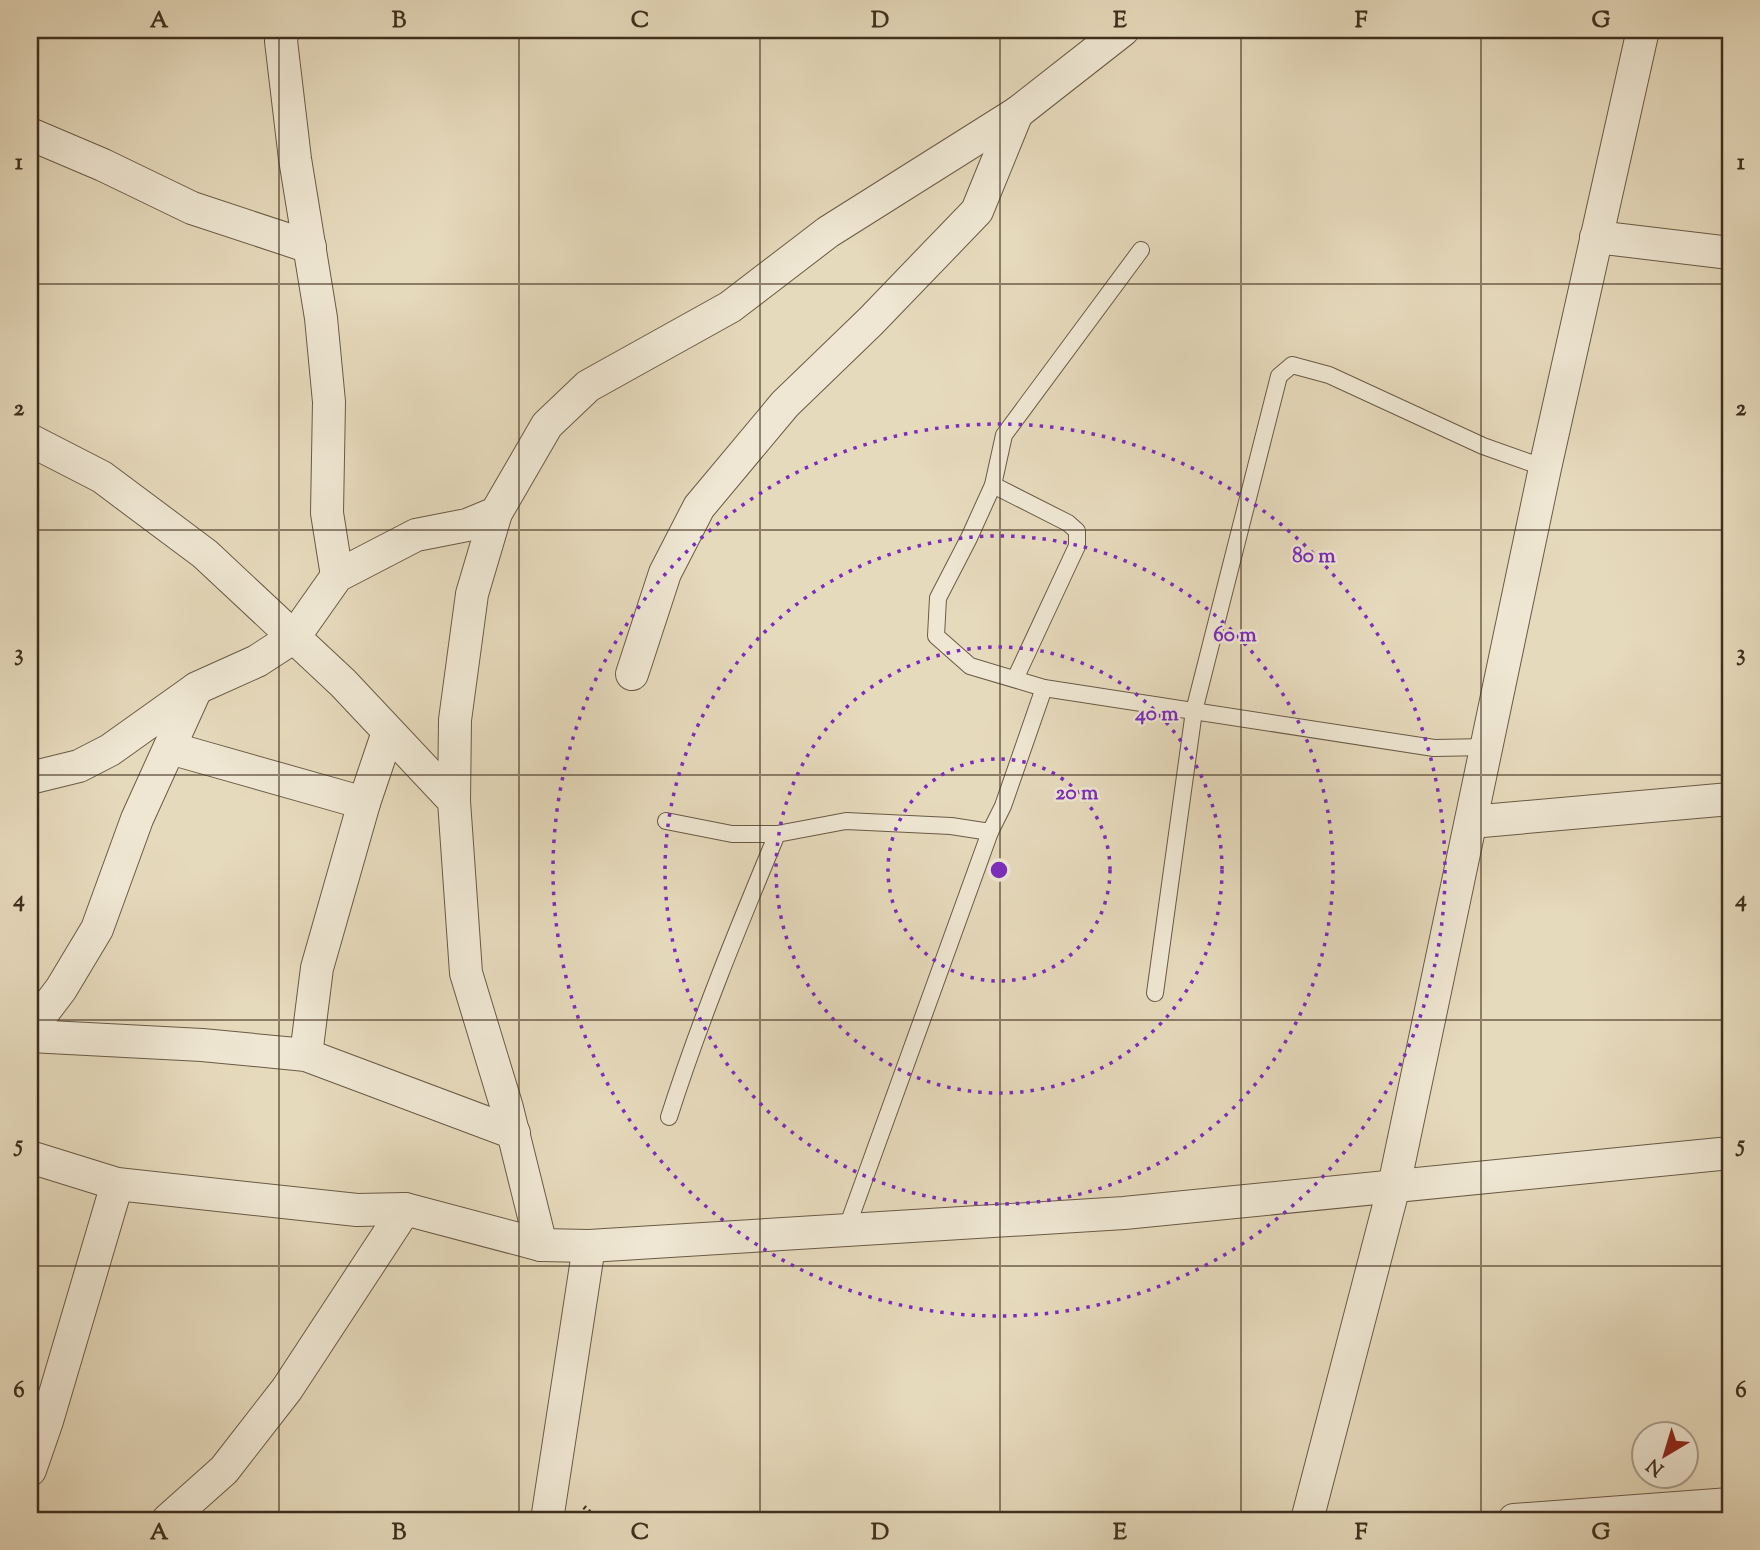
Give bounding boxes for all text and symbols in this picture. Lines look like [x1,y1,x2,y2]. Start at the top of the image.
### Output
text: A [150,5,169,38]
text: B [392,5,407,38]
text: C [631,5,649,38]
text: D [871,5,889,38]
text: E [1113,5,1127,38]
text: F [1355,5,1368,38]
text: G [1592,5,1611,38]
text: 1 [15,147,23,180]
text: 1 [1737,147,1745,180]
text: 2 [14,393,25,426]
text: 2 [1736,393,1747,426]
text: 80 m [1292,542,1336,572]
text: 60 m [1213,621,1257,651]
text: 3 [14,638,24,671]
text: 3 [1736,638,1746,671]
text: 40 m [1134,700,1179,730]
text: 20 m [1056,779,1099,809]
centre of rings [987,858,1011,882]
text: 4 [12,884,25,917]
text: 4 [1734,884,1747,917]
text: 5 [13,1129,23,1162]
text: 5 [1735,1129,1745,1162]
text: 6 [13,1375,25,1408]
text: 6 [1735,1375,1747,1408]
north arrow [1630,1420,1700,1490]
text: N [1642,1451,1670,1482]
text: A [150,1517,169,1550]
text: B [392,1517,407,1550]
text: C [631,1517,649,1550]
text: D [871,1517,889,1550]
text: E [1113,1517,1127,1550]
text: F [1355,1517,1368,1550]
text: G [1592,1517,1611,1550]

